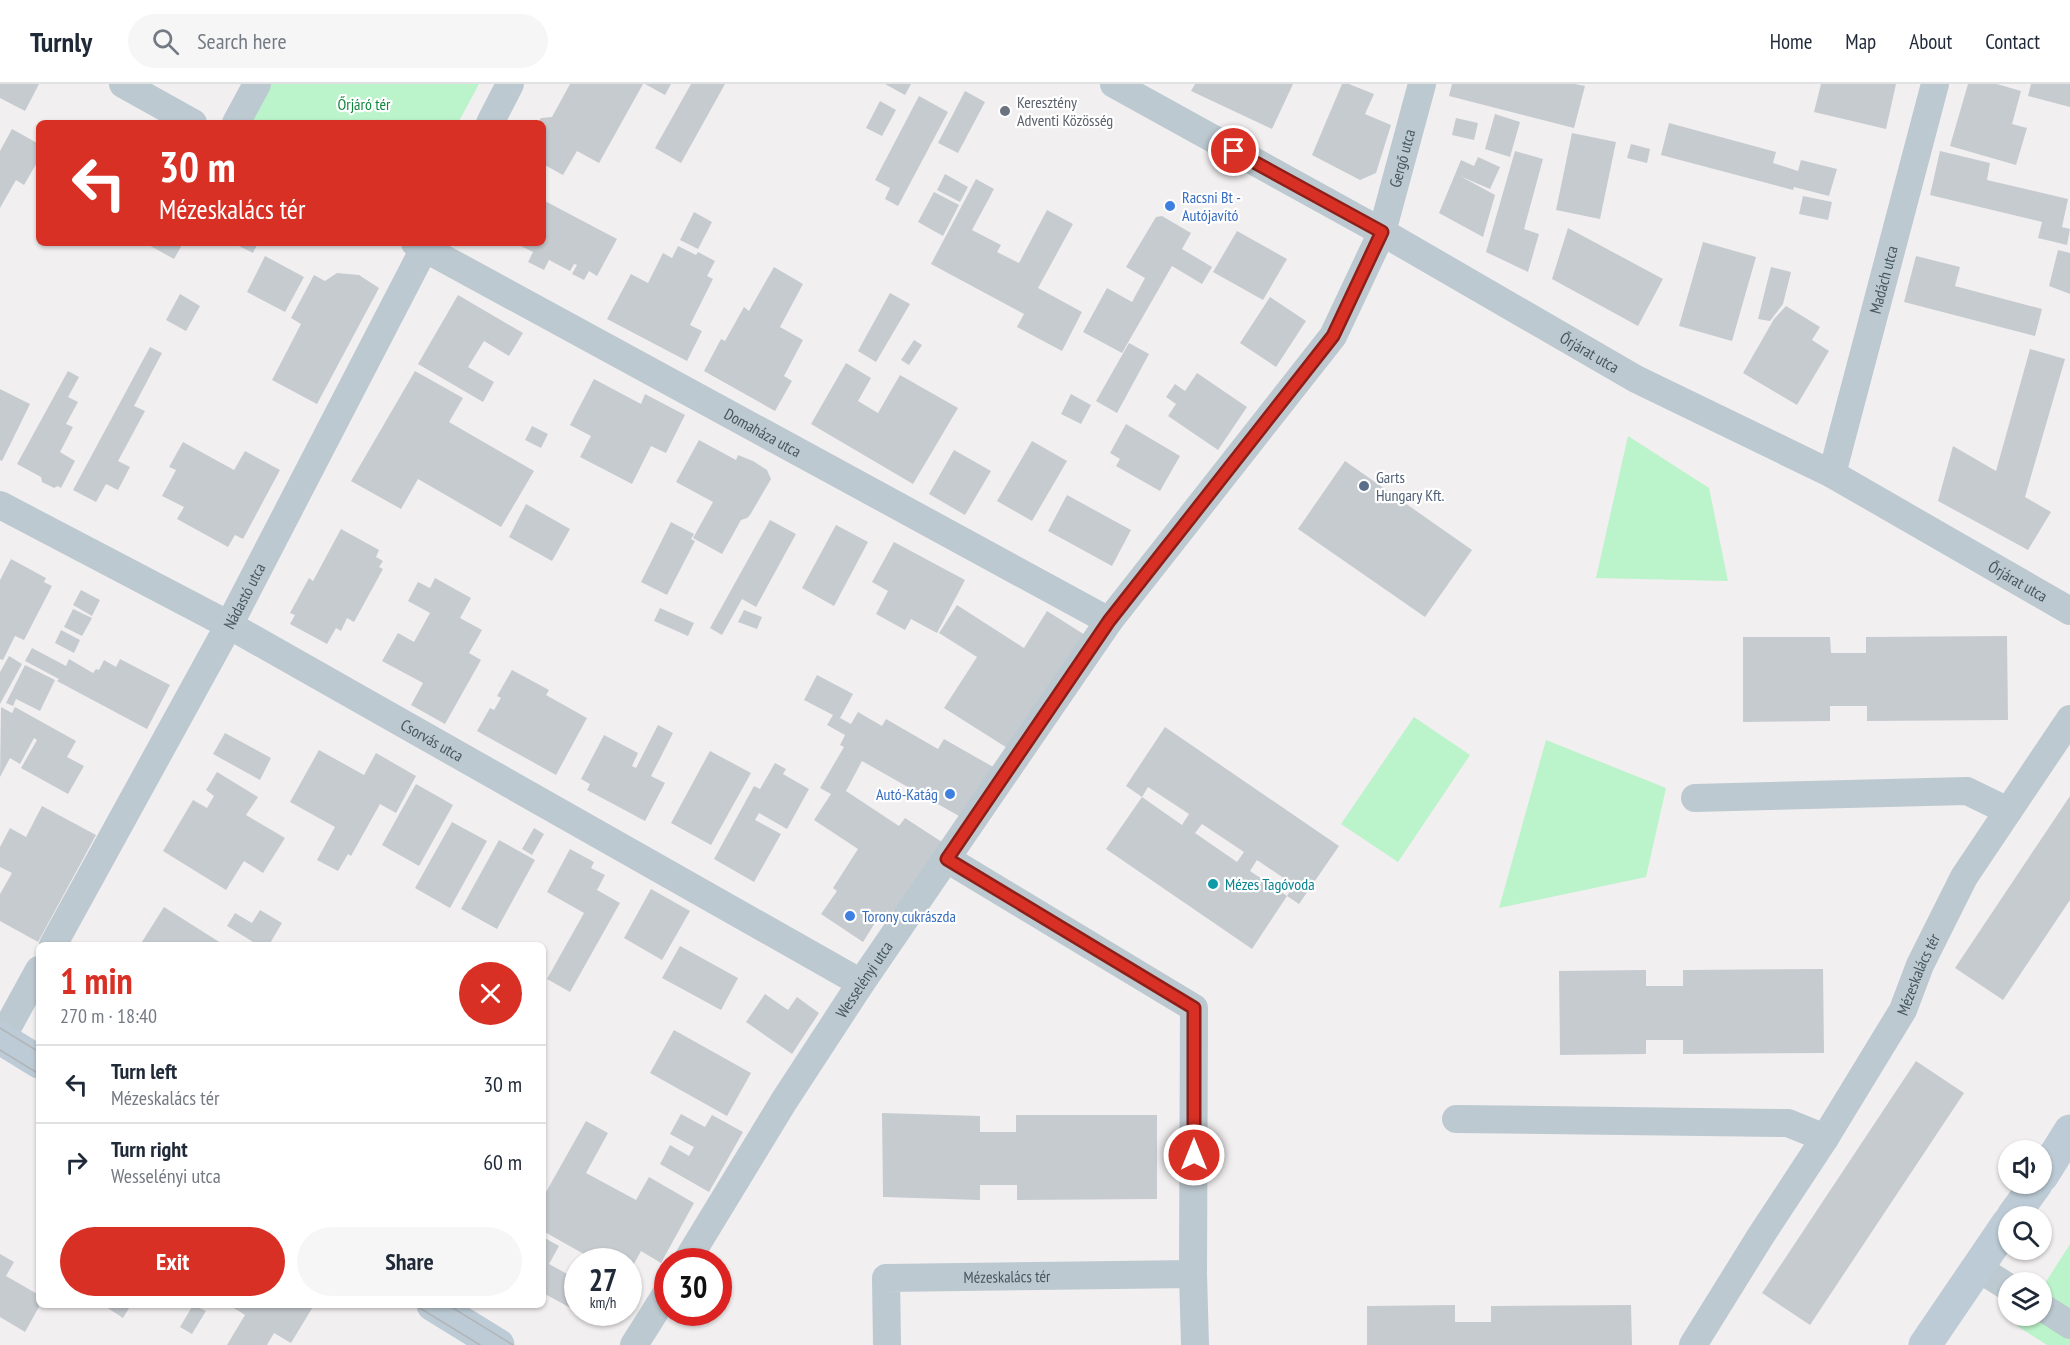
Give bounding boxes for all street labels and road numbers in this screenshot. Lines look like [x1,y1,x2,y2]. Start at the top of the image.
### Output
street label: Gergő utca [1385,127,1419,190]
street label: Madách utca [1865,244,1902,316]
street label: Őrjárat utca [1556,327,1623,377]
street label: Domaháza utca [721,403,805,461]
street label: Őrjárat utca [1985,556,2051,606]
street label: Nádastó utca [219,559,269,632]
street label: Csorvás utca [397,714,467,766]
street label: Mézeskalács tér [1892,930,1944,1018]
street label: Wesselényi utca [831,937,897,1021]
street label: Mézeskalács tér [963,1266,1051,1287]

